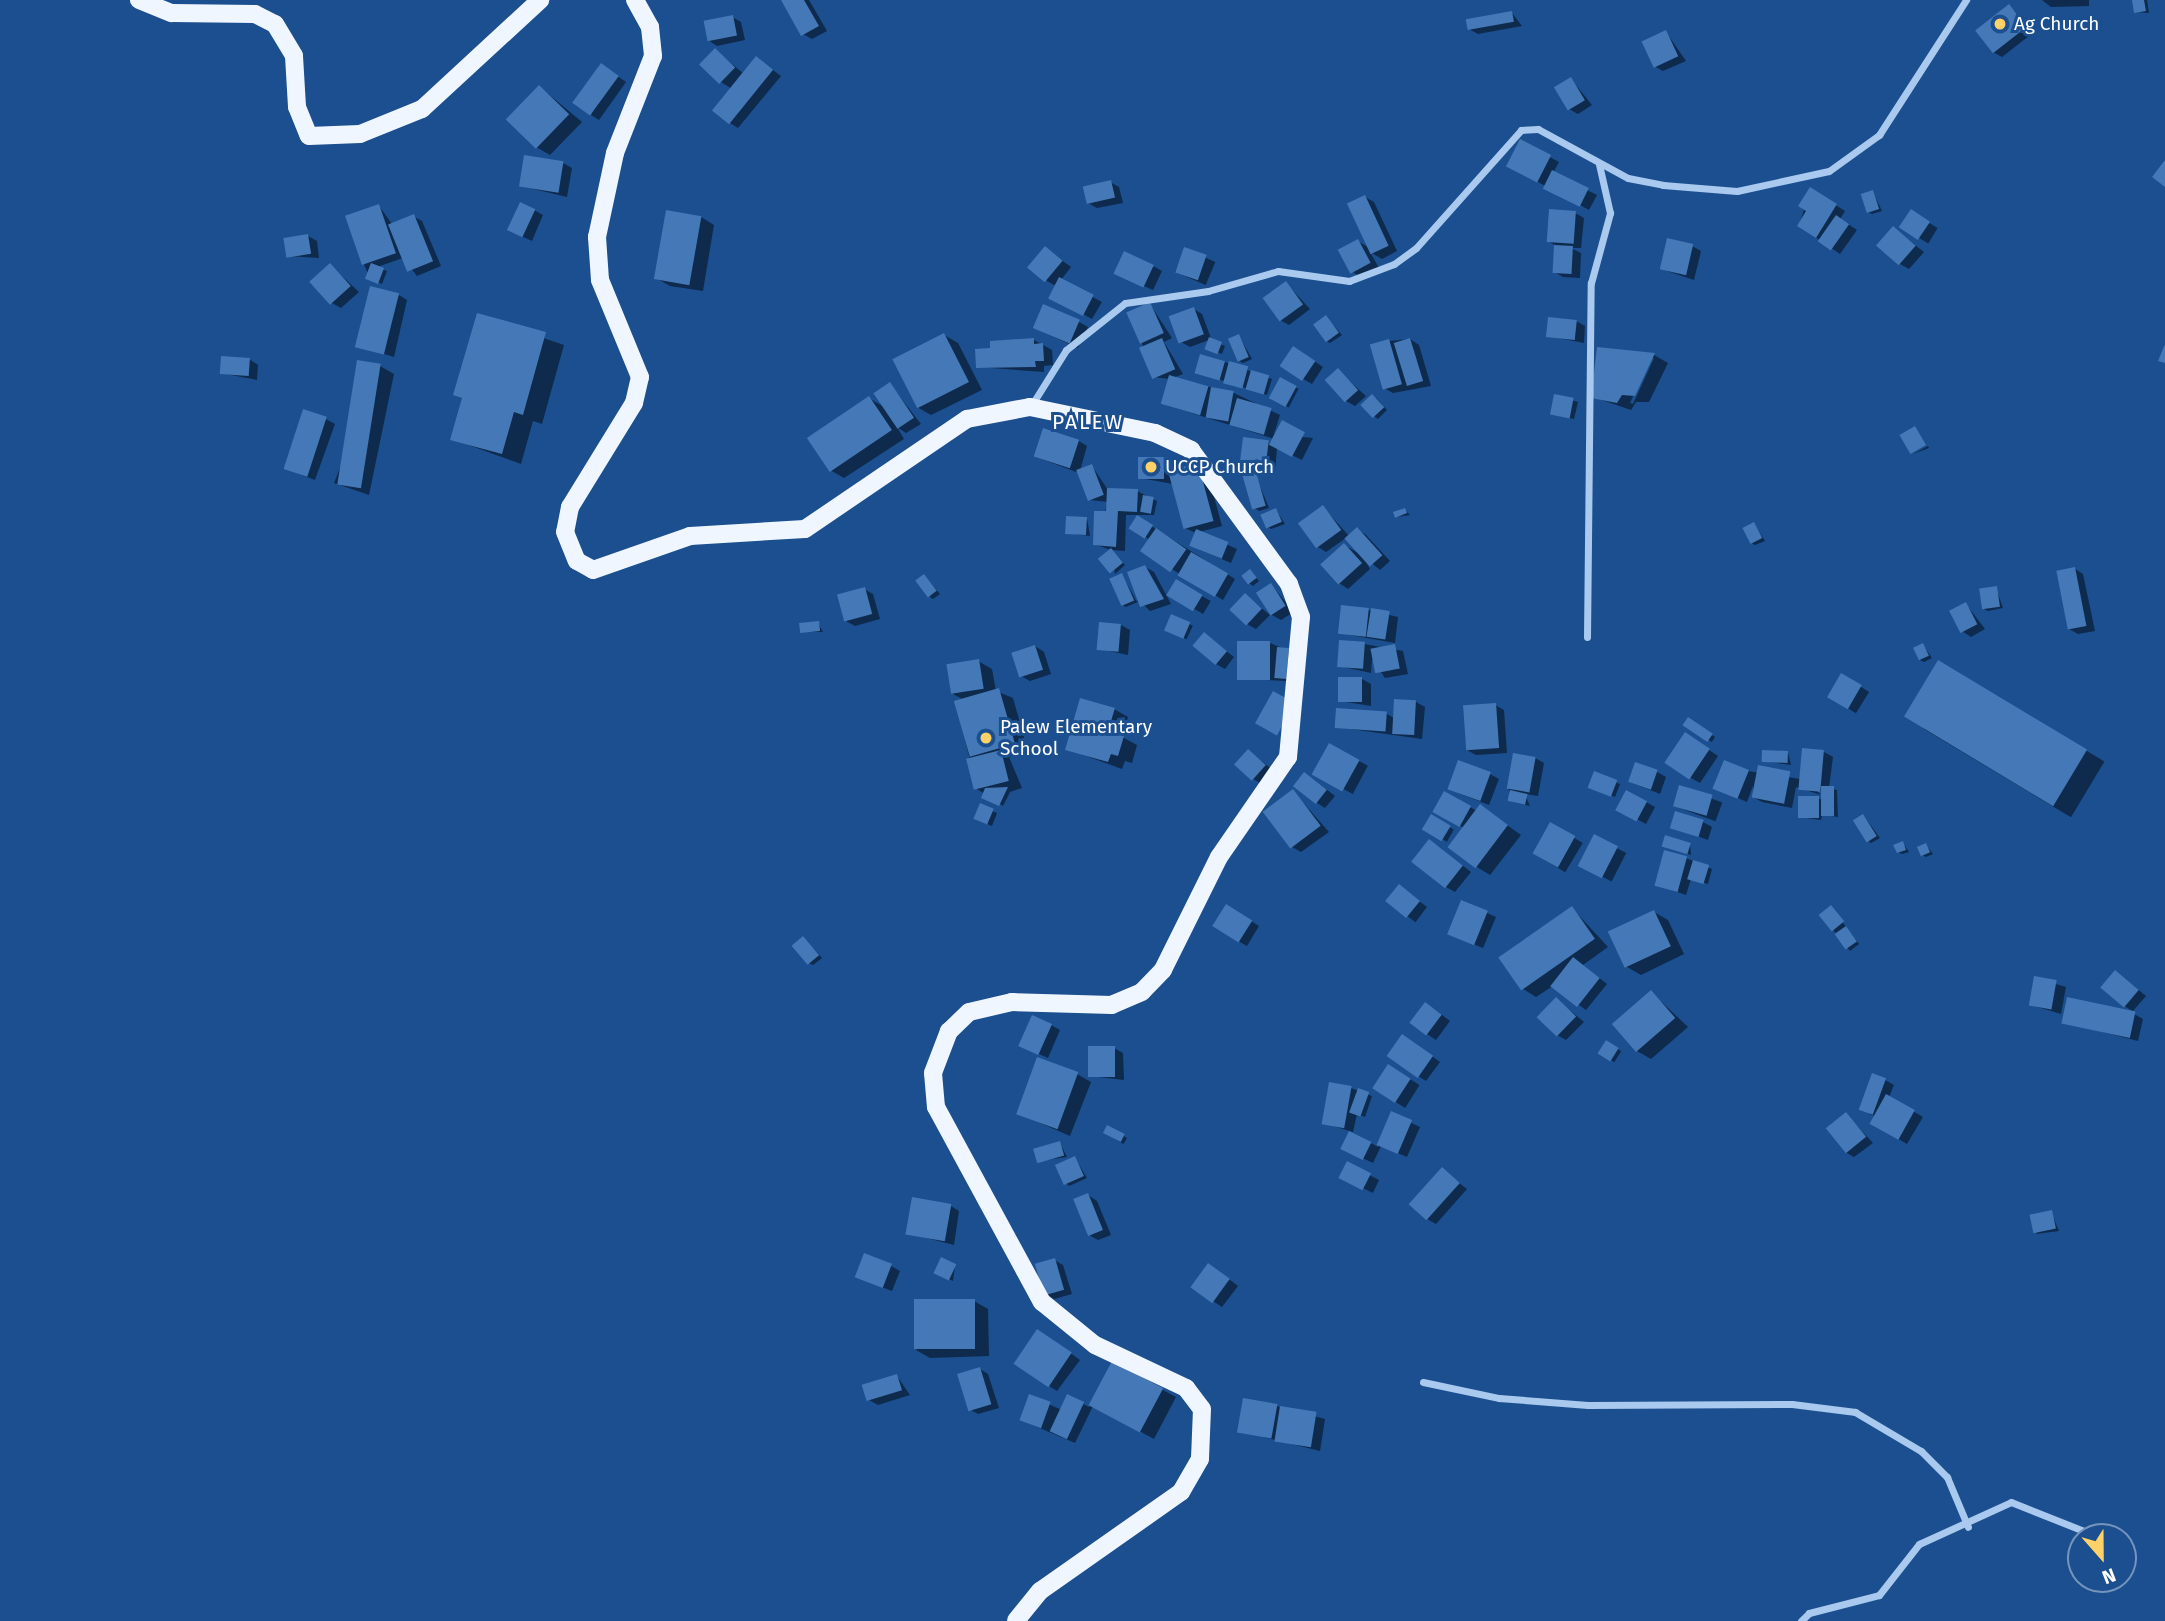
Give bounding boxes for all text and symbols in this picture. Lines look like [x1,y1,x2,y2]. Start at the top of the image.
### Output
place label: Ag Church [2014,13,2099,35]
marker: Ag Church [1992,16,2008,32]
district label: PALEW [1053,409,1123,435]
place label: UCCP Church [1165,456,1274,478]
marker: UCCP Church [1143,459,1159,475]
place label: Palew Elementary School [1000,716,1152,760]
marker: Palew Elementary School [978,730,994,746]
north arrow [2067,1523,2137,1593]
text: N [2099,1563,2119,1589]

